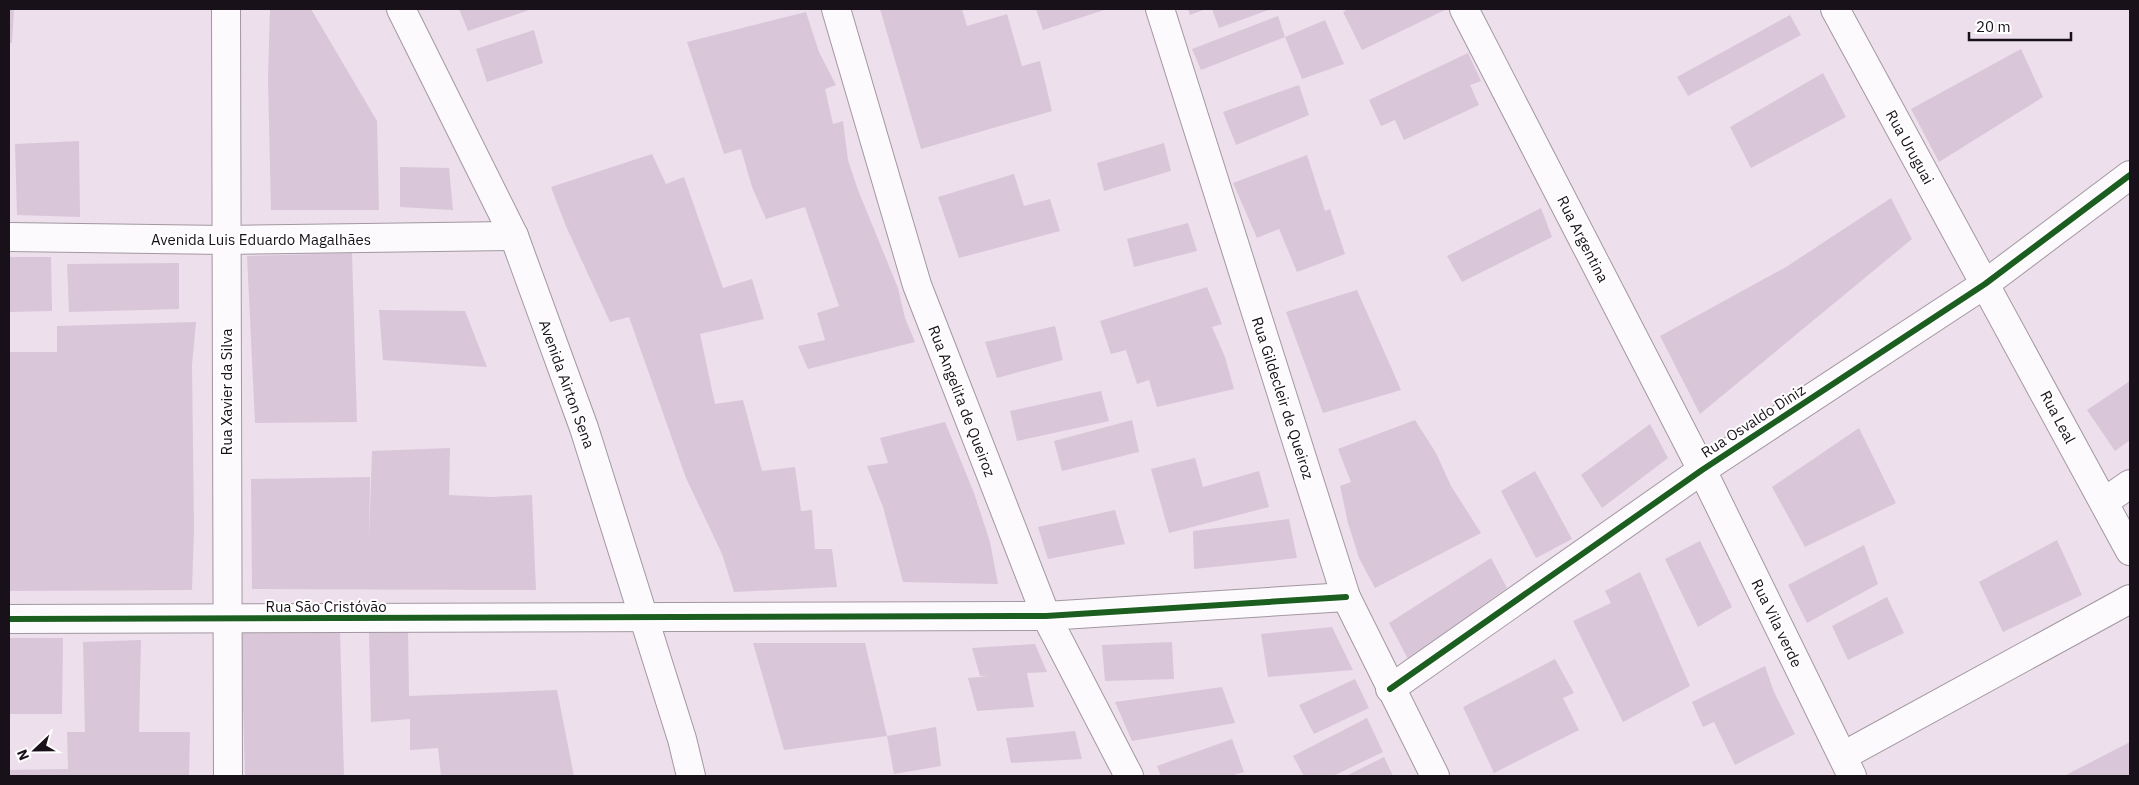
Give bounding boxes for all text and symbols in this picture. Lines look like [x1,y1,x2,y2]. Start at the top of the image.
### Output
scale bar [1969,10,2072,42]
text: 20 m [1976,17,2011,36]
street label: Rua Uruguai [1882,107,1938,187]
street label: Rua Argentina [1553,193,1613,285]
street label: Avenida Luis Eduardo Magalhães [151,230,371,249]
street label: Rua Gildecleir de Queiroz [1248,314,1318,482]
street label: Avenida Airton Sena [535,317,599,451]
street label: Rua Angelita de Queiroz [924,323,1000,480]
street label: Rua Xavier da Silva [217,329,236,455]
street label: Rua Osvaldo Diniz [1697,380,1809,462]
street label: Rua Leal [2036,387,2080,447]
street label: Rua Vila verde [1747,576,1807,670]
street label: Rua São Cristóvão [265,597,387,616]
north arrow [10,725,60,775]
text: N [13,747,33,763]

